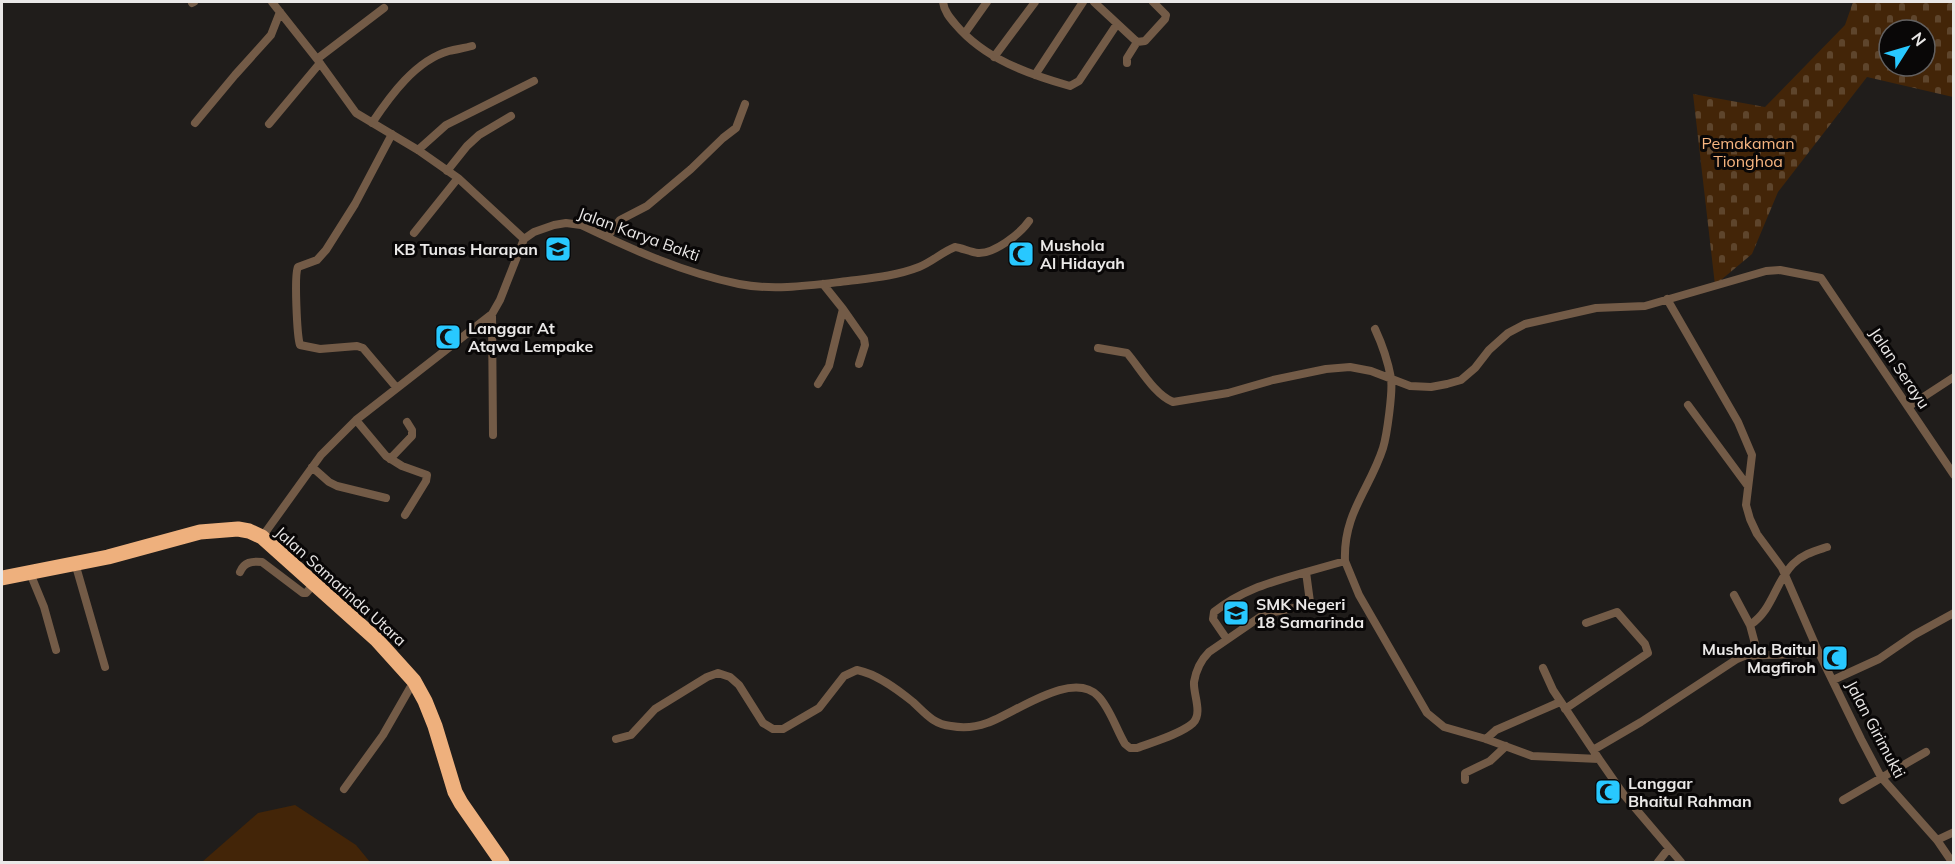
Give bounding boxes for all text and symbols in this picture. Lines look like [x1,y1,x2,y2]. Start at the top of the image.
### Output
north arrow [1877,18,1937,78]
text: N [1907,28,1931,50]
park label: Pemakaman Tionghoa [1701,133,1795,171]
street label: Jalan Karya Bakti [575,203,703,265]
school or university icon: KB Tunas Harapan [543,234,573,264]
place label: Mushola Al Hidayah [1040,235,1125,273]
place label: KB Tunas Harapan [394,239,538,259]
mosque icon: Mushola Al Hidayah [1006,239,1036,269]
place label: Langgar At Atqwa Lempake [468,318,593,356]
mosque icon: Langgar At Atqwa Lempake [433,322,463,352]
street label: Jalan Serayu [1866,324,1934,412]
street label: Jalan Samarinda Utara [271,522,411,650]
place label: SMK Negeri 18 Samarinda [1256,594,1364,632]
school or university icon: SMK Negeri 18 Samarinda [1221,598,1251,628]
place label: Mushola Baitul Magfiroh [1702,639,1816,677]
mosque icon: Mushola Baitul Magfiroh [1820,643,1850,673]
street label: Jalan Girimukti [1842,677,1910,781]
place label: Langgar Bhaitul Rahman [1628,773,1752,811]
mosque icon: Langgar Bhaitul Rahman [1593,777,1623,807]

